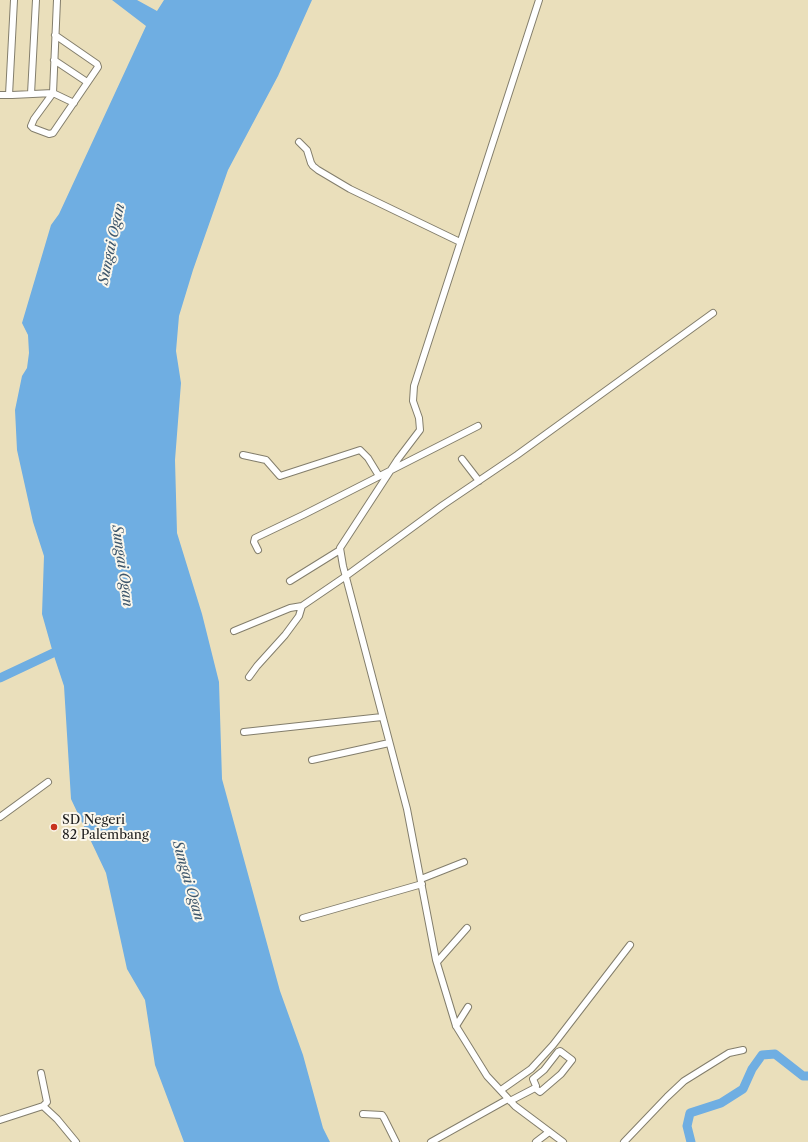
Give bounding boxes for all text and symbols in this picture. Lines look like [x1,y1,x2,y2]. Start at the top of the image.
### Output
water label: Sungai Ogan [95,202,129,286]
water label: Sungai Ogan [108,524,136,608]
place label: SD Negeri 82 Palembang [62,812,149,843]
marker: SD Negeri 82 Palembang [49,822,59,832]
water label: Sungai Ogan [169,839,207,923]

